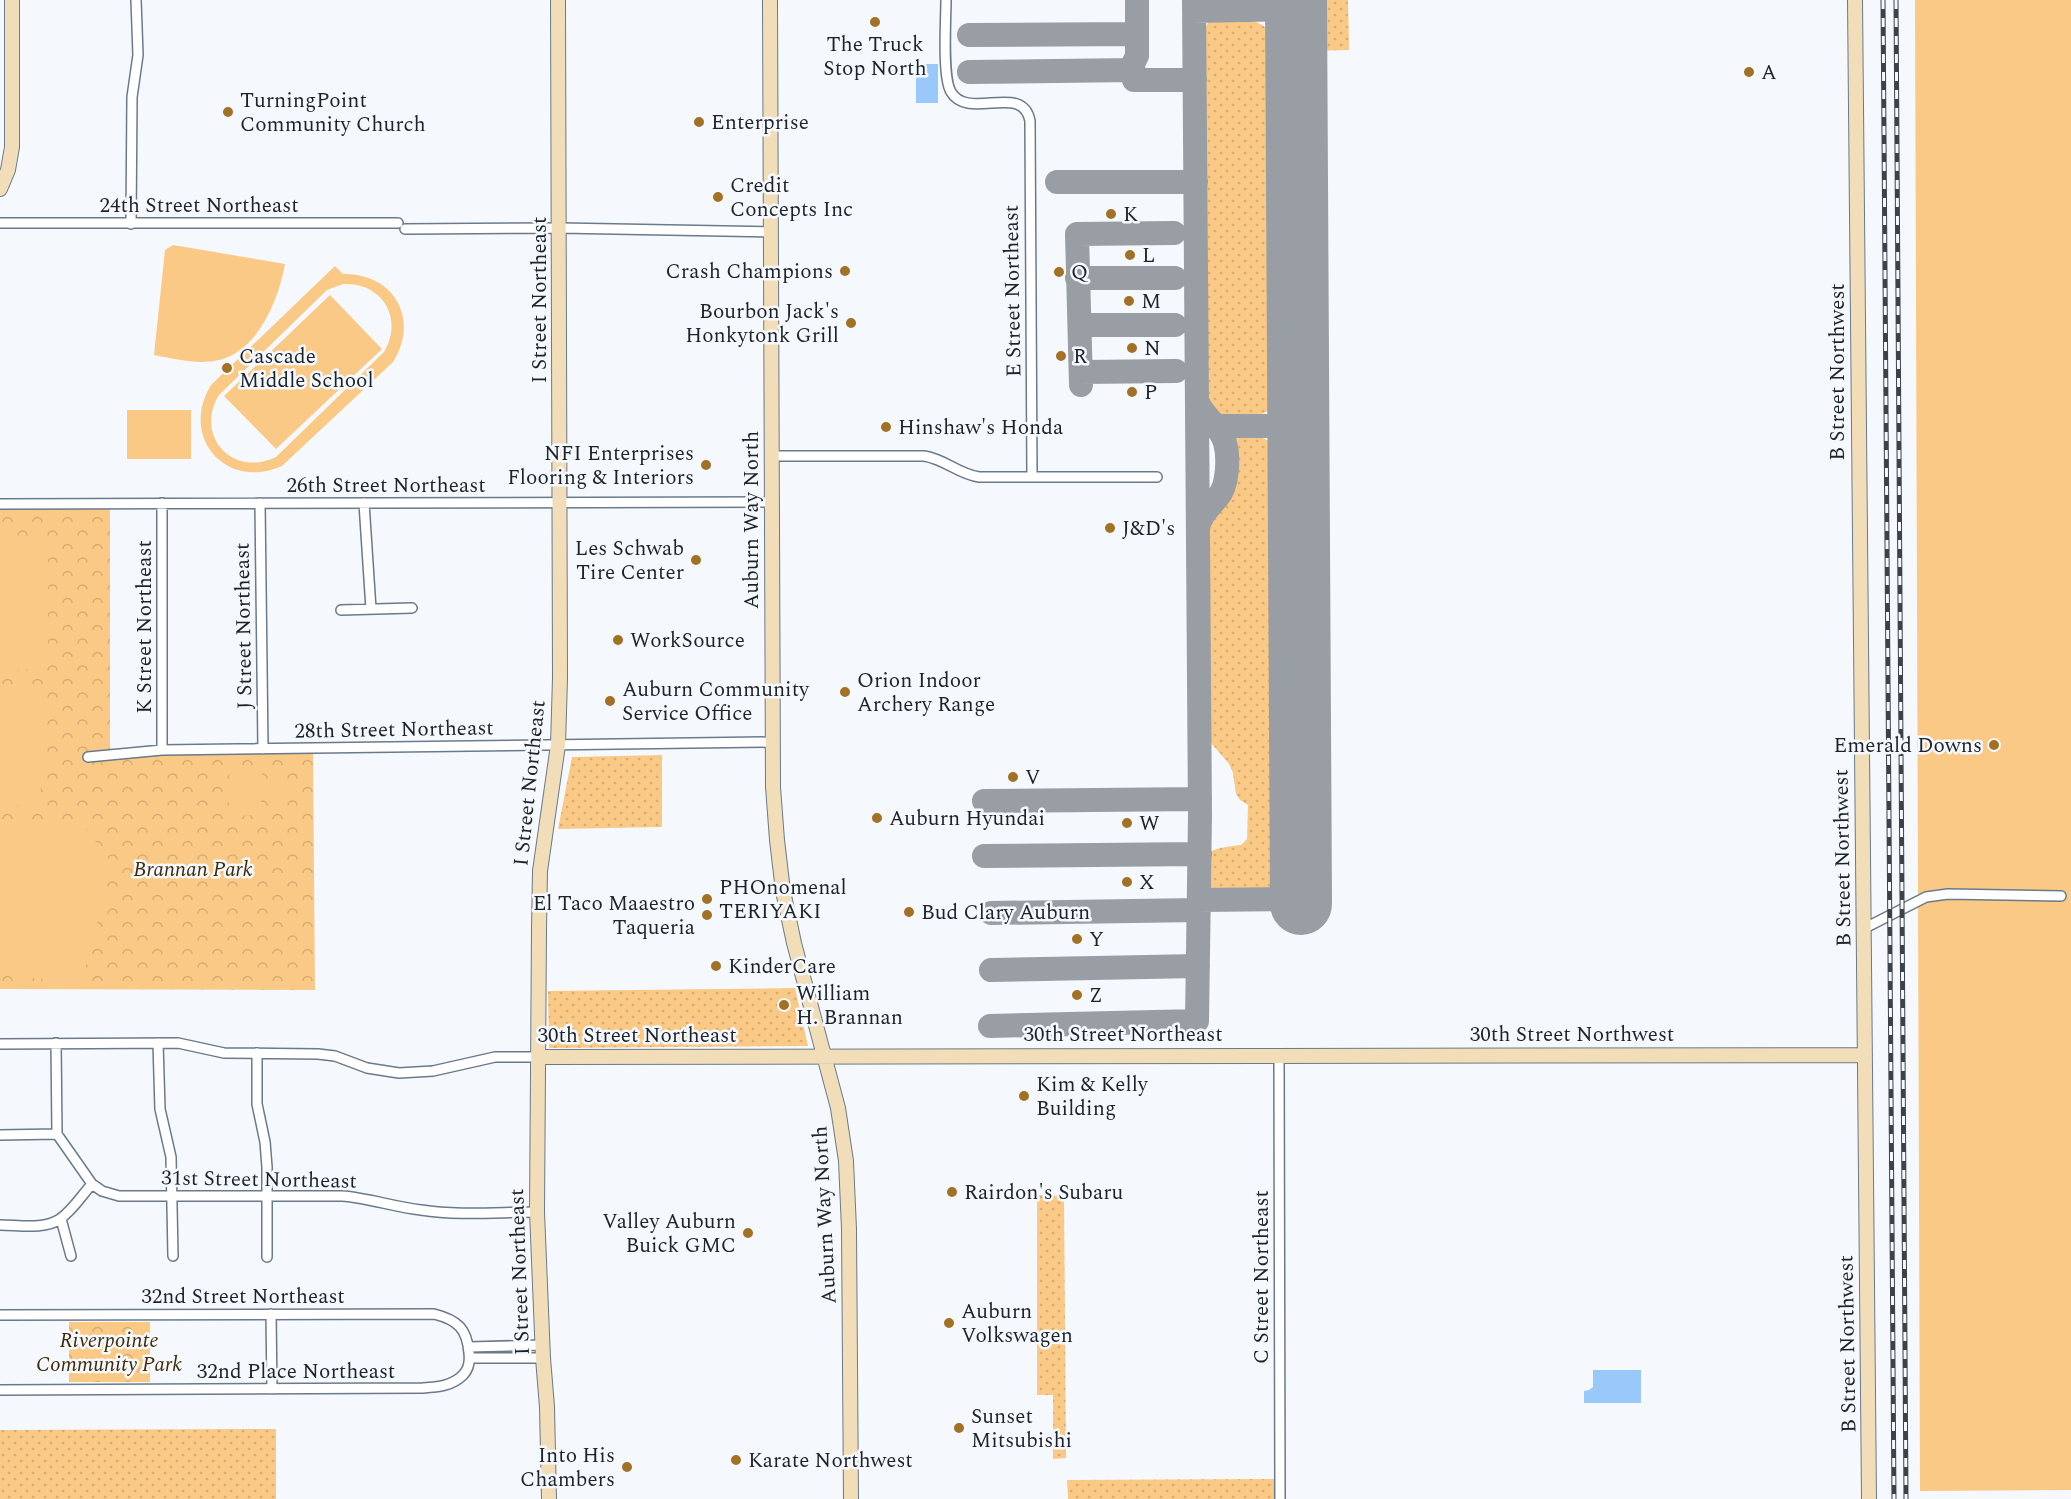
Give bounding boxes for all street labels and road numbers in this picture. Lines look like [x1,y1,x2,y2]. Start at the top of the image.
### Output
street label: 24th Street Northeast [99,190,299,222]
street label: E Street Northeast [995,205,1031,377]
street label: I Street Northeast [524,217,556,383]
street label: B Street Northwest [1822,283,1854,461]
street label: Auburn Way North [736,431,768,609]
street label: 26th Street Northeast [286,470,486,502]
street label: K Street Northeast [129,540,161,714]
street label: J Street Northeast [227,542,261,710]
street label: I Street Northeast [505,699,555,868]
street label: 28th Street Northeast [294,712,494,748]
street label: B Street Northwest [1825,769,1861,947]
street label: 30th Street Northeast [1023,1019,1223,1051]
street label: 30th Street Northwest [1470,1019,1674,1051]
street label: 30th Street Northeast [537,1020,737,1052]
street label: Auburn Way North [804,1125,846,1305]
street label: 31st Street Northeast [161,1162,357,1198]
street label: I Street Northeast [501,1188,539,1356]
street label: C Street Northeast [1246,1190,1278,1364]
street label: B Street Northwest [1830,1255,1866,1433]
street label: 32nd Street Northeast [141,1281,345,1313]
street label: 32nd Place Northeast [197,1356,395,1388]

